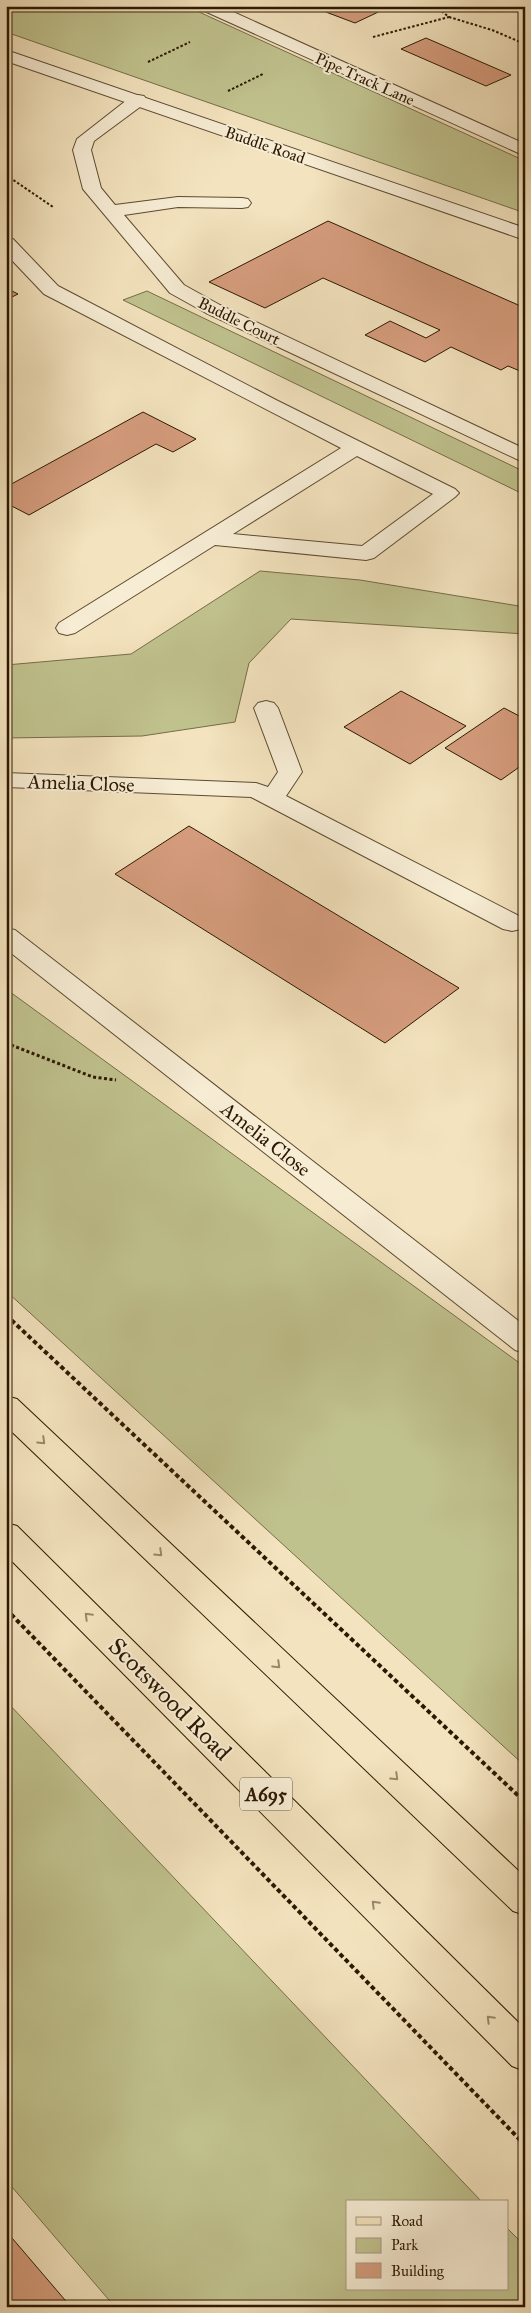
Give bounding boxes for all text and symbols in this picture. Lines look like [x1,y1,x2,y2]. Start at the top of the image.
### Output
street label: Pipe Track Lane [312,49,418,109]
street label: Buddle Road [222,122,308,168]
street label: Buddle Court [195,293,283,349]
street label: Amelia Close [26,769,135,797]
street label: Amelia Close [216,1096,316,1181]
one-way arrow [36,1435,45,1444]
one-way arrow [154,1547,163,1556]
one-way arrow [84,1613,93,1622]
street label: Scotswood Road [102,1631,238,1767]
one-way arrow [272,1659,281,1668]
one-way arrow [389,1771,398,1780]
road number: A695 [240,1778,292,1810]
one-way arrow [372,1901,381,1910]
one-way arrow [487,2016,496,2025]
legend [346,2200,508,2290]
text: Road [391,2212,423,2230]
text: Park [391,2236,418,2254]
text: Building [391,2262,445,2280]

